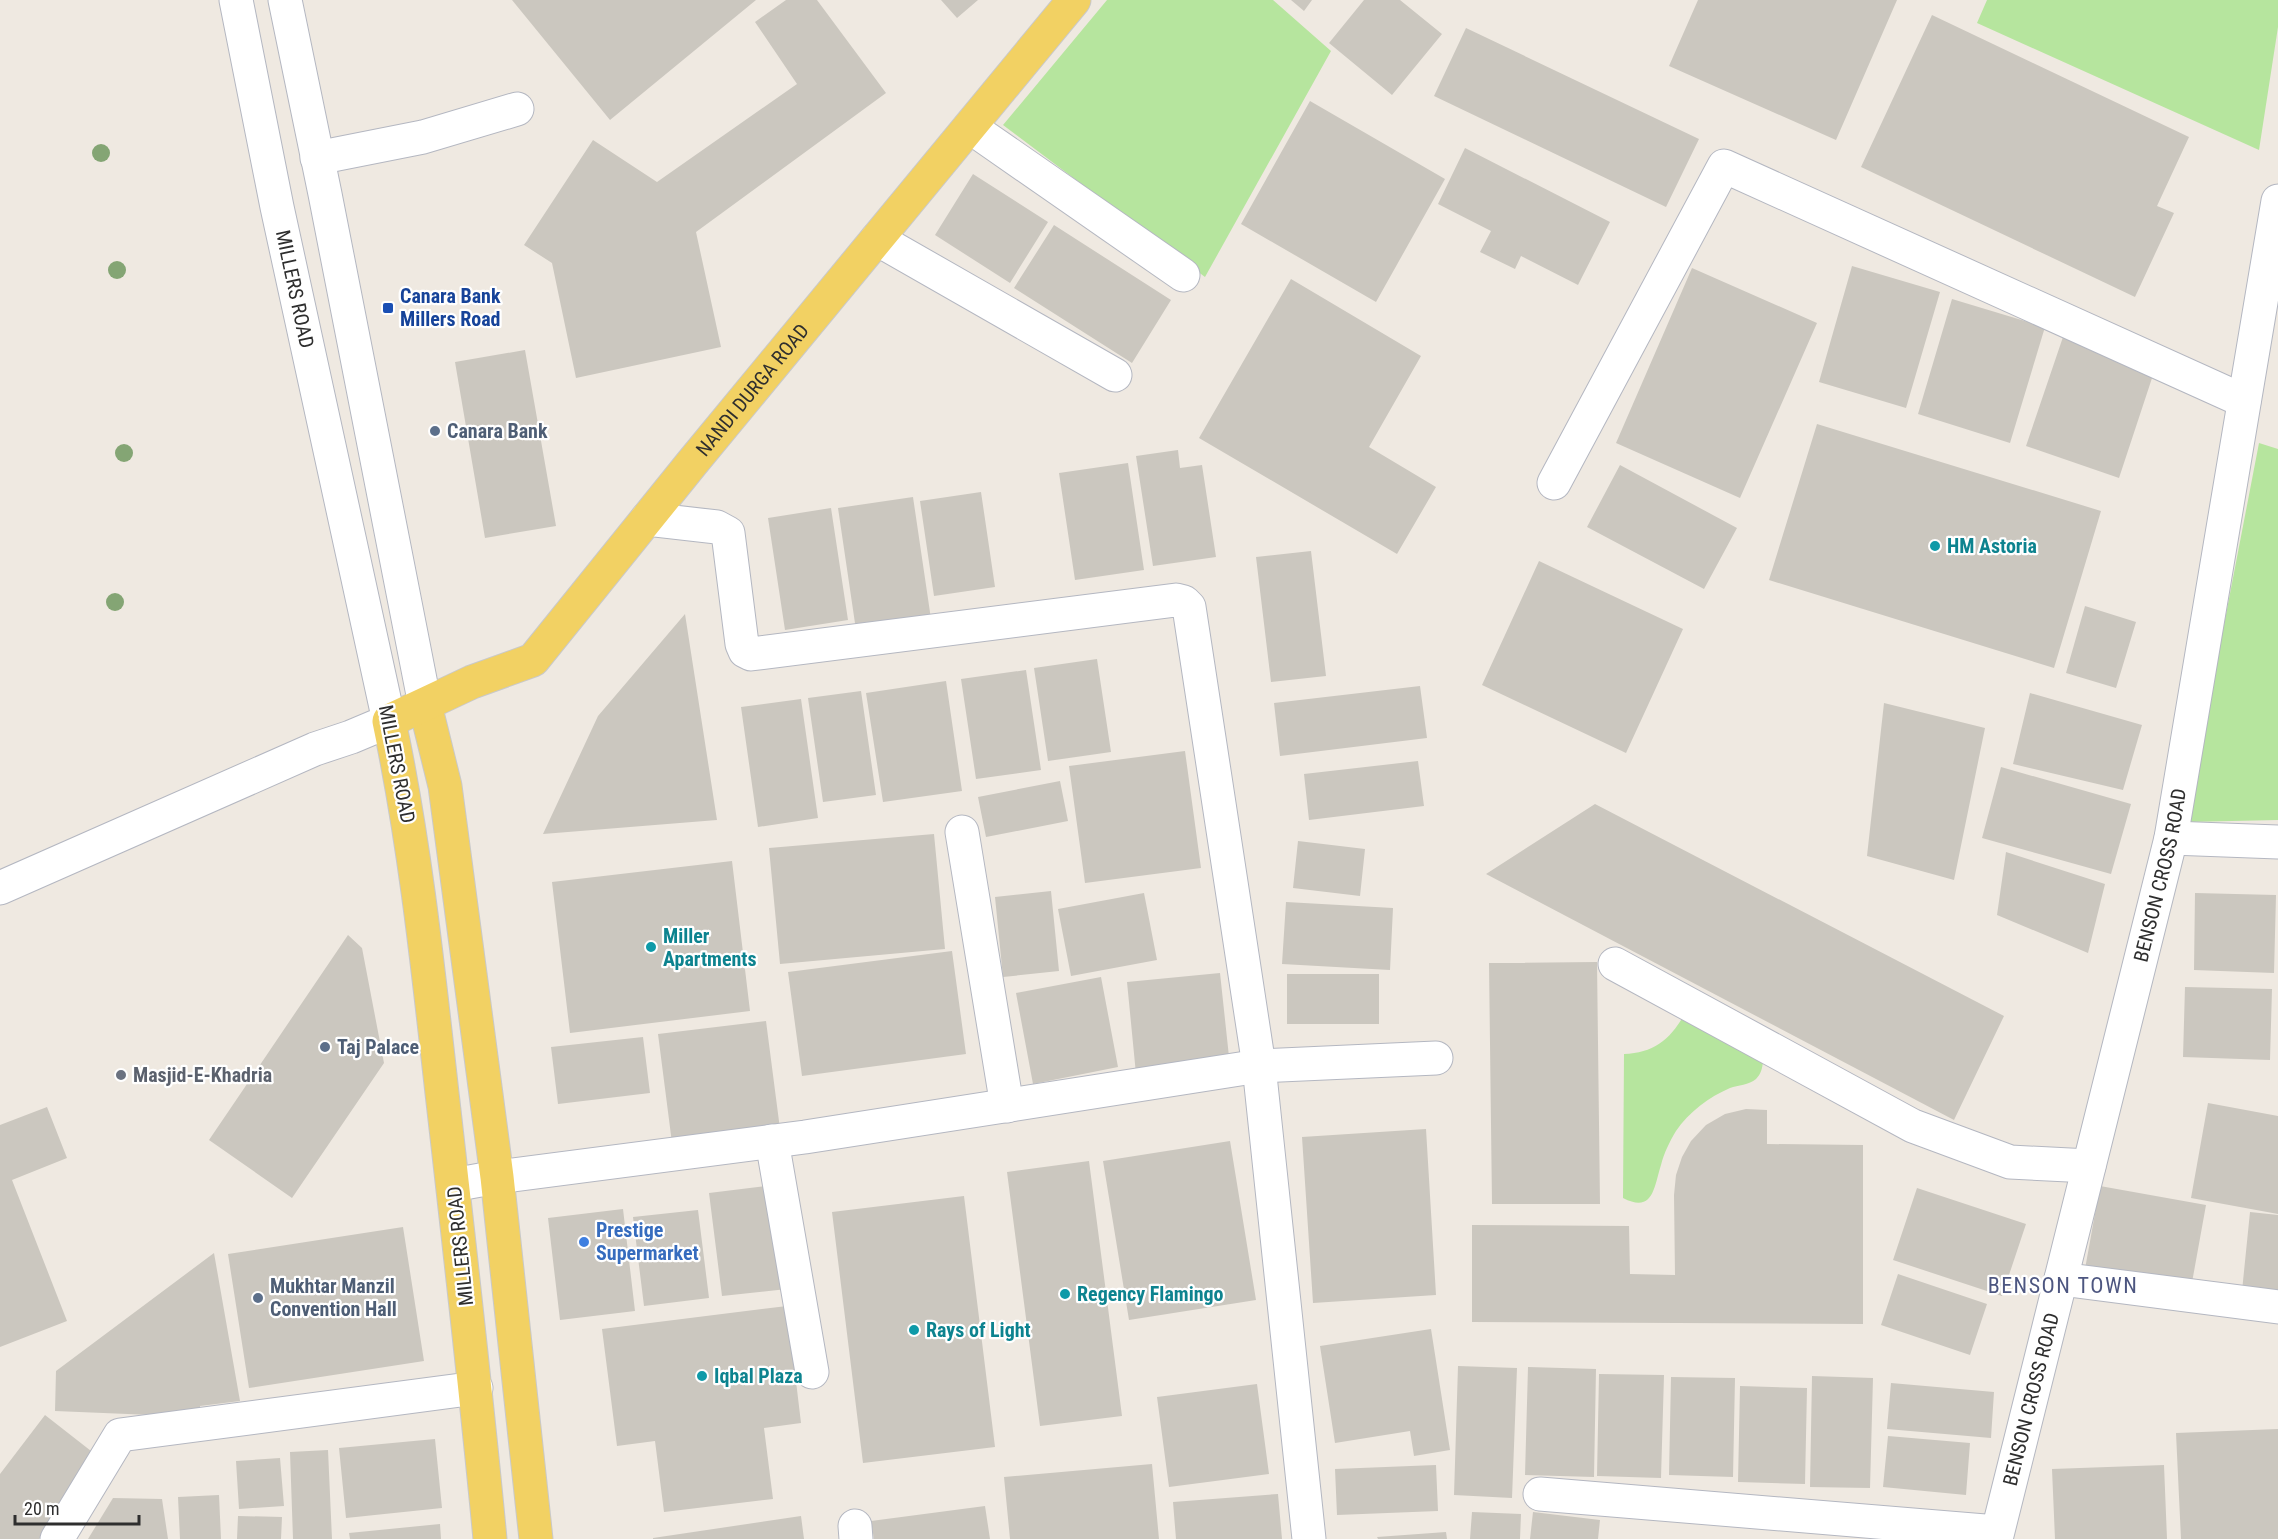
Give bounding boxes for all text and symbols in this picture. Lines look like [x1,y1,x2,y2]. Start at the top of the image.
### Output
street label: MILLERS ROAD [271,228,319,350]
place label: Canara Bank Millers Road [400,284,501,331]
marker: Canara Bank Millers Road [381,301,395,315]
street label: NANDI DURGA ROAD [691,319,814,461]
place label: Canara Bank [447,419,548,443]
marker: Canara Bank [428,424,442,438]
place label: HM Astoria [1947,534,2037,558]
marker: HM Astoria [1928,539,1942,553]
street label: MILLERS ROAD [374,703,420,825]
street label: BENSON CROSS ROAD [2129,786,2191,964]
place label: Miller Apartments [663,924,757,971]
marker: Miller Apartments [644,940,658,954]
place label: Taj Palace [337,1035,419,1059]
marker: Taj Palace [318,1040,332,1054]
place label: Masjid-E-Khadria [133,1063,272,1087]
marker: Masjid-E-Khadria [114,1068,128,1082]
street label: MILLERS ROAD [442,1185,478,1307]
place label: Prestige Supermarket [596,1218,699,1265]
marker: Prestige Supermarket [577,1235,591,1249]
district label: BENSON TOWN [1988,1273,2138,1298]
place label: Mukhtar Manzil Convention Hall [270,1274,397,1321]
place label: Regency Flamingo [1077,1282,1224,1306]
marker: Regency Flamingo [1058,1287,1072,1301]
marker: Mukhtar Manzil Convention Hall [251,1291,265,1305]
street label: BENSON CROSS ROAD [1998,1310,2064,1488]
place label: Rays of Light [926,1318,1031,1342]
marker: Rays of Light [907,1323,921,1337]
place label: Iqbal Plaza [714,1364,803,1388]
marker: Iqbal Plaza [695,1369,709,1383]
scale bar [15,1488,140,1526]
text: 20 m [24,1498,59,1519]

